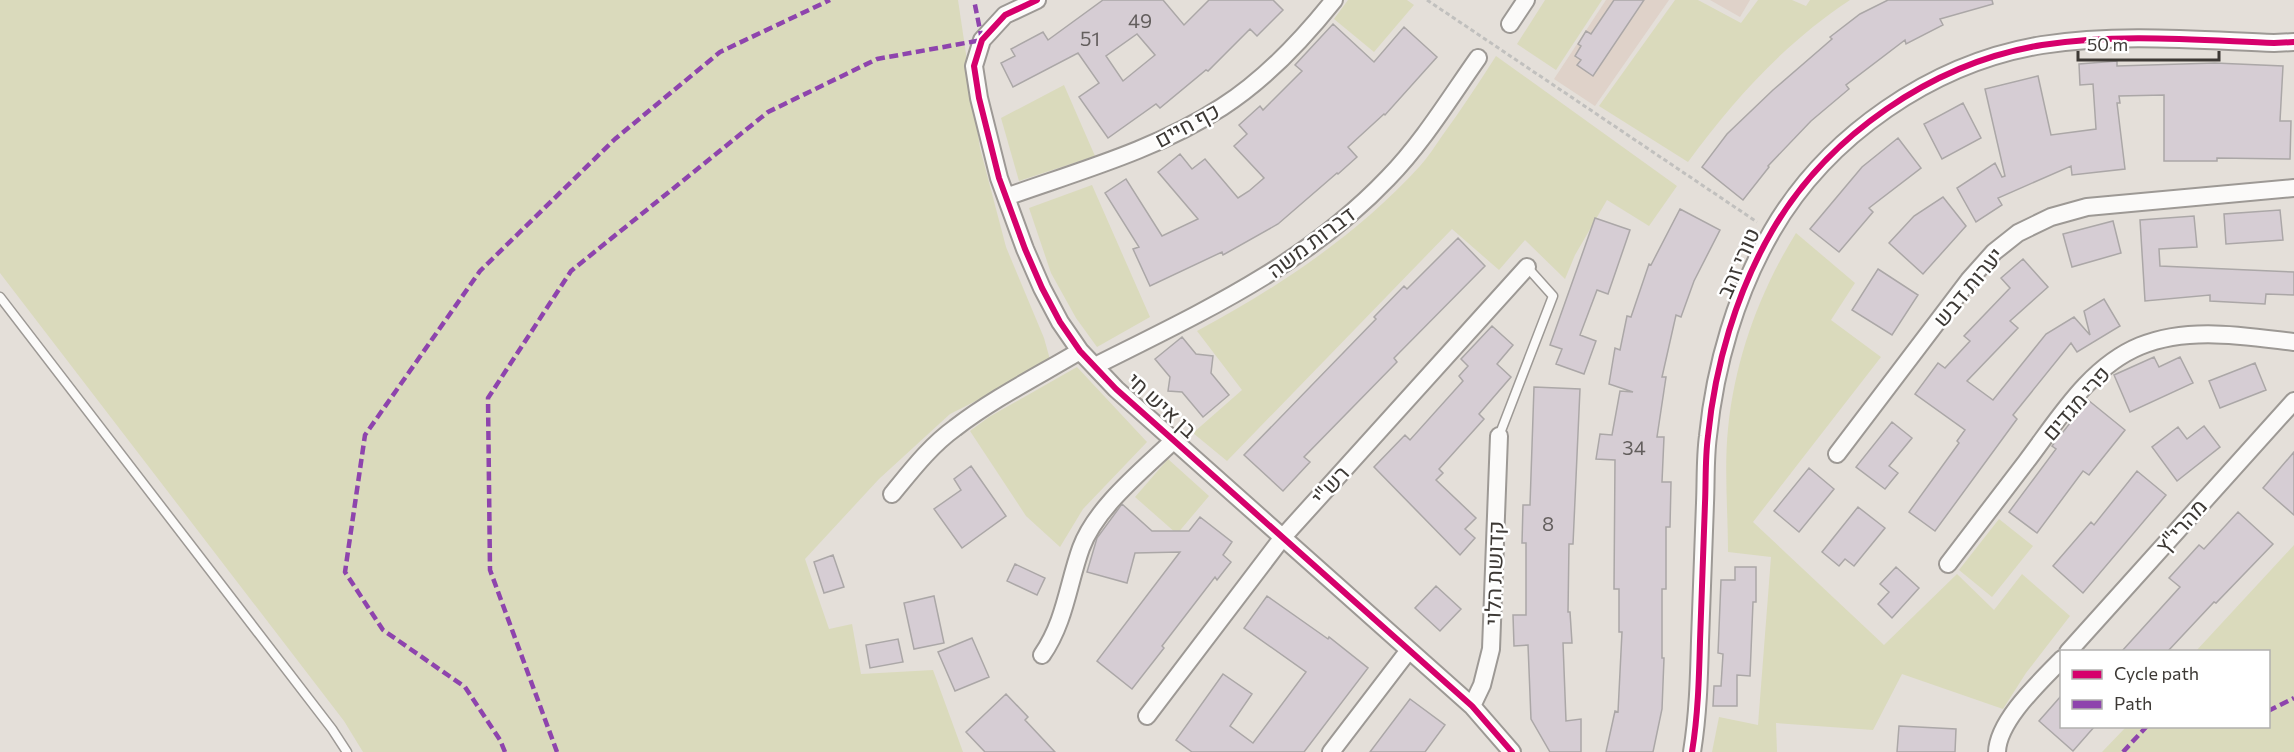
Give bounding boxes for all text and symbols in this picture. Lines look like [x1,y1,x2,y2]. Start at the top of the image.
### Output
house number: 49 [1128,8,1152,32]
scale bar [2078,24,2219,62]
house number: 51 [1080,26,1100,50]
text: 50 m [2087,33,2128,55]
street label: כף חיים [1150,96,1224,153]
street label: דברות משה [1262,200,1360,283]
street label: טורי זהב [1710,223,1765,302]
street label: יערות דבש [1927,242,2009,332]
street label: פרי מגדים [2036,360,2115,445]
street label: בן איש חי [1122,366,1203,443]
house number: 34 [1622,435,1646,459]
street label: רש"י [1305,460,1354,510]
street label: מהרי"ץ [2149,493,2212,559]
house number: 8 [1542,511,1554,535]
street label: קדושת הלוי [1478,520,1509,626]
legend [2060,650,2270,728]
text: Cycle path [2114,662,2199,684]
text: Path [2114,692,2152,714]

